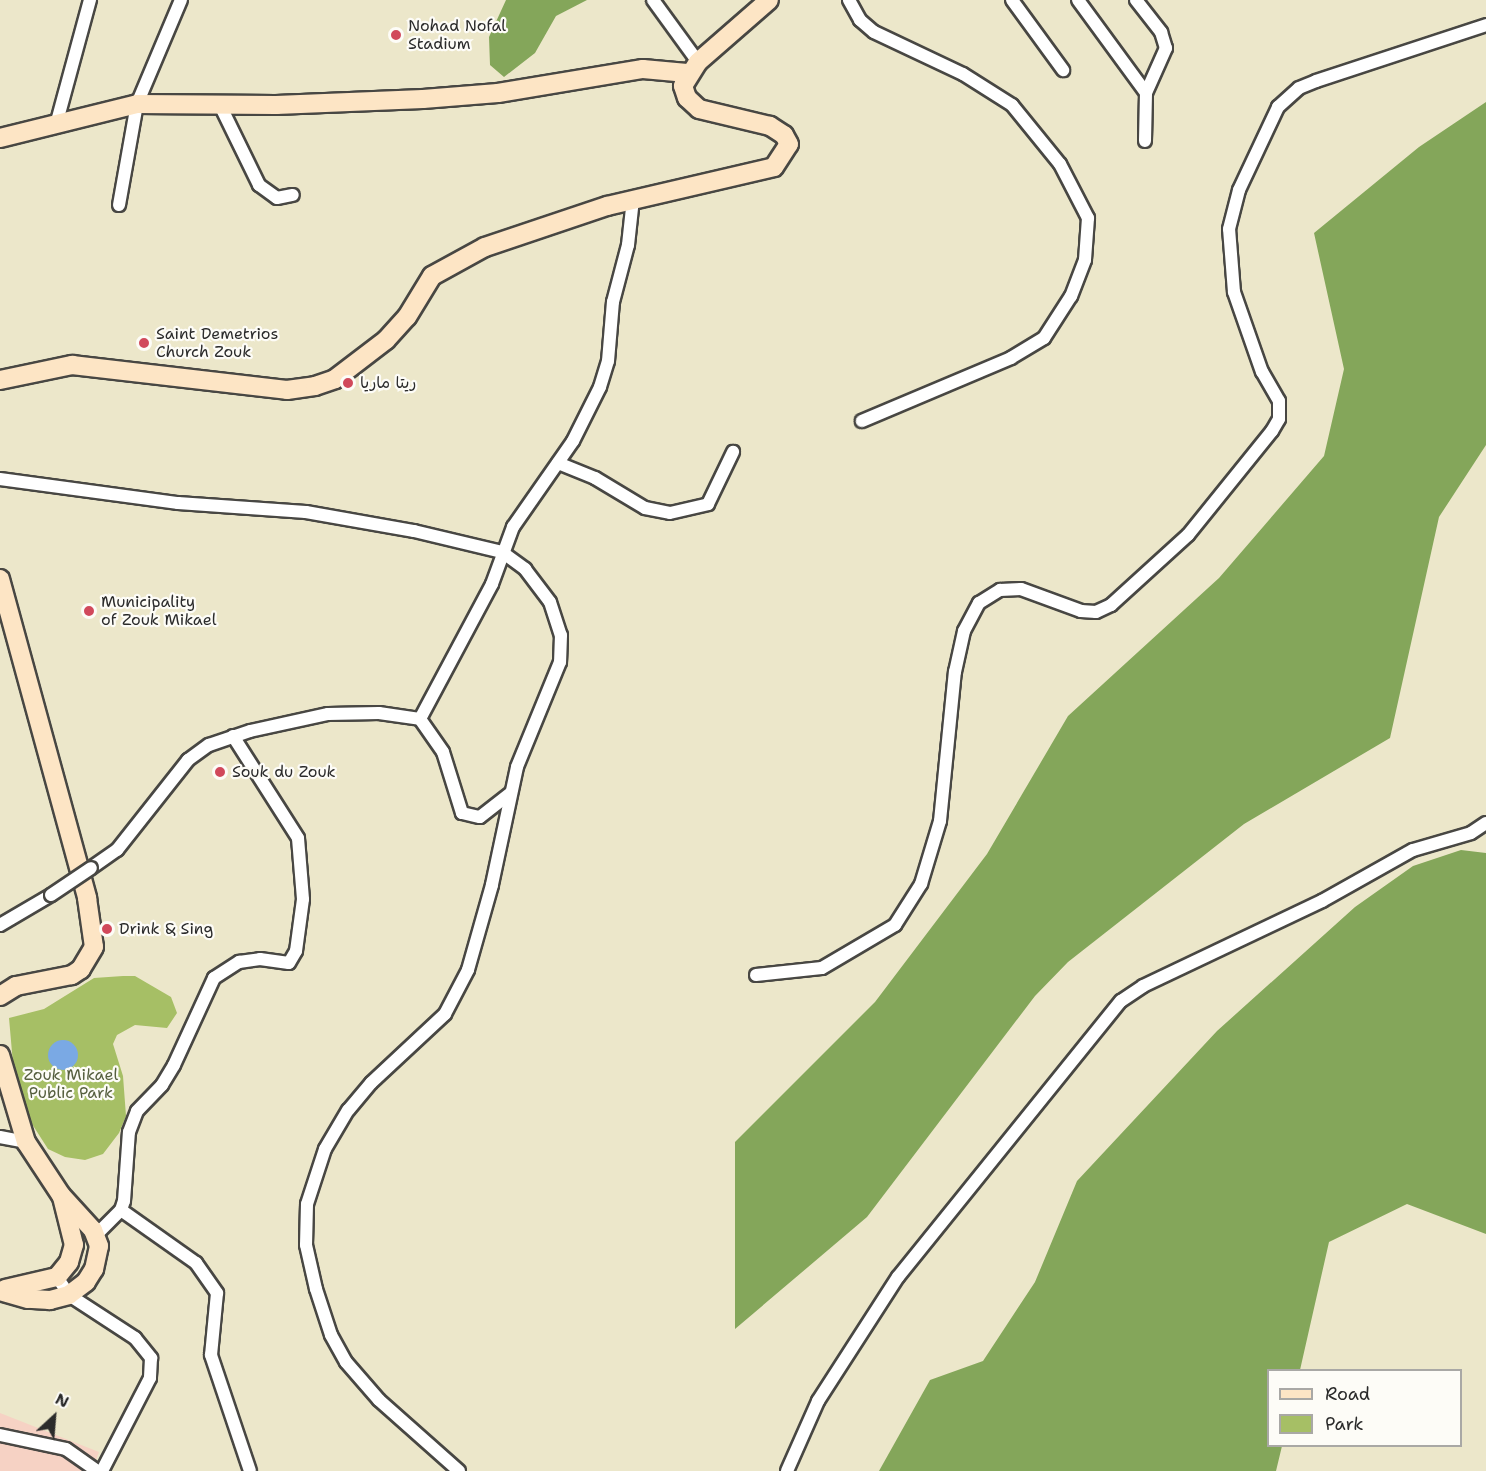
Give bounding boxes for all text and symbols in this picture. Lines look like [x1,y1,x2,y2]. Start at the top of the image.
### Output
place label: Nohad Nofal Stadium [408,16,506,54]
marker: Nohad Nofal Stadium [389,28,403,42]
place label: Saint Demetrios Church Zouk [156,324,278,362]
marker: Saint Demetrios Church Zouk [137,336,151,350]
place label: ريتا ماريا [360,373,416,393]
marker: ريتا ماريا [341,376,355,390]
place label: Municipality of Zouk Mikael [101,592,217,630]
marker: Municipality of Zouk Mikael [82,604,96,618]
place label: Souk du Zouk [232,762,336,782]
marker: Souk du Zouk [213,765,227,779]
place label: Drink & Sing [119,919,213,939]
marker: Drink & Sing [100,922,114,936]
park label: Zouk Mikael Public Park [24,1065,118,1103]
legend [1267,1369,1462,1447]
text: Road [1325,1382,1370,1406]
north arrow [24,1387,84,1447]
text: N [52,1388,72,1413]
text: Park [1325,1412,1364,1436]

